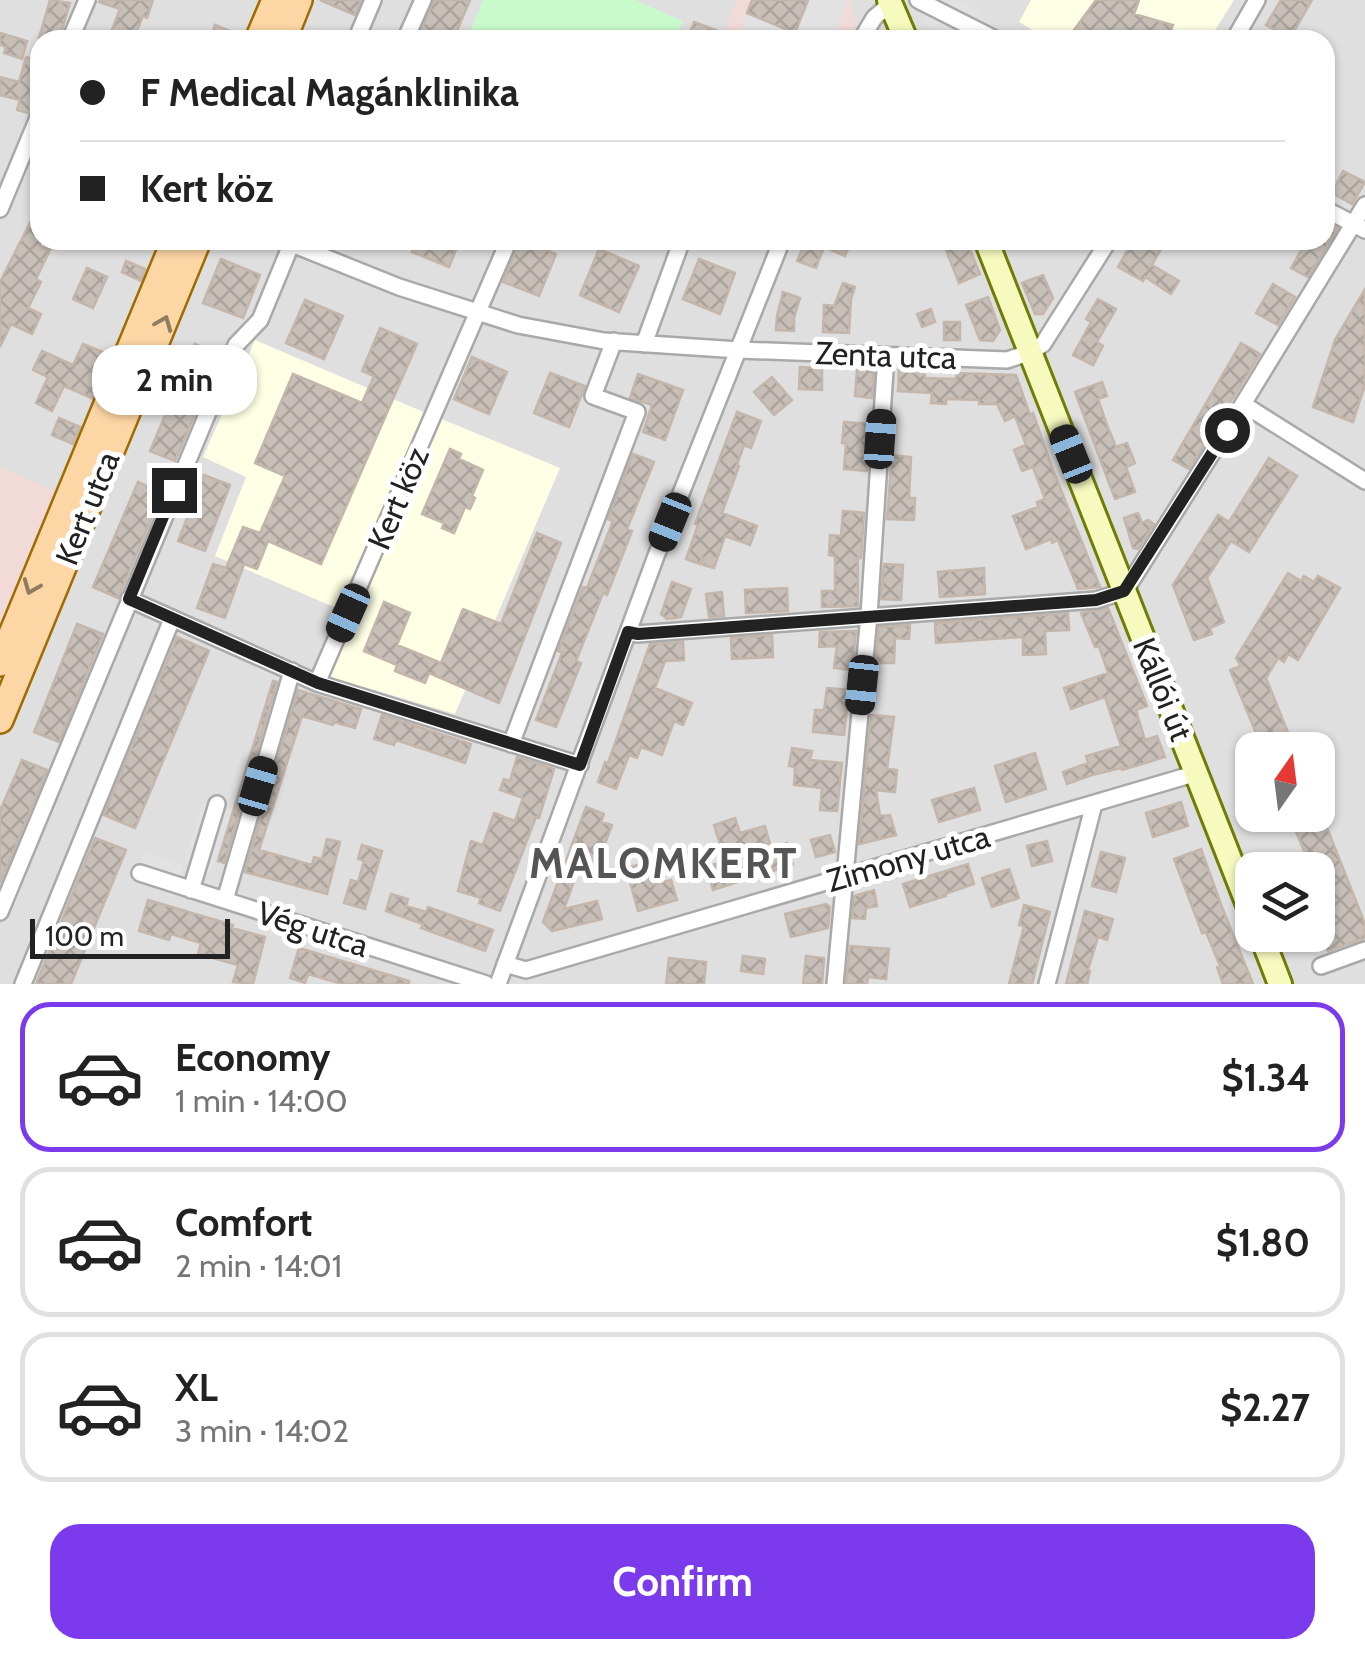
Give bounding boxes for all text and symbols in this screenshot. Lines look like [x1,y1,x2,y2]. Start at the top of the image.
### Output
text: F Medical Magánklinika [140,69,519,116]
text: Kert köz [140,165,273,212]
one-way arrow [152,315,172,333]
street label: Zenta utca [815,333,958,377]
callout: 2 min [91,345,256,415]
text: 2 min [136,360,213,399]
car [863,408,897,470]
route start [1205,408,1250,453]
car [1046,421,1096,487]
street label: Kert köz [359,441,437,555]
street label: Kert utca [47,445,128,570]
route end [152,468,197,513]
car [645,489,695,555]
one-way arrow [23,577,43,595]
car [322,579,374,647]
street label: Kállói út [1125,632,1201,746]
car [844,654,880,716]
north arrow [1235,732,1335,832]
map controls [1235,732,1335,952]
car [235,753,281,819]
street label: Zimony utca [822,816,995,900]
district label: MALOMKERT [529,837,799,889]
button: layers [1235,852,1335,952]
street label: Vég utca [253,893,374,965]
scale bar [30,914,230,958]
text: 100 m [45,919,124,953]
icon: car [55,1032,145,1122]
text: Economy [175,1034,330,1081]
text: $1.34 [1221,1054,1310,1101]
text: 1 min · 14:00 [175,1081,348,1120]
icon: car [55,1197,145,1287]
text: Comfort [175,1199,312,1246]
text: $1.80 [1216,1219,1310,1266]
text: 2 min · 14:01 [175,1246,342,1285]
icon: car [55,1362,145,1452]
text: XL [175,1364,218,1411]
text: $2.27 [1220,1384,1310,1431]
text: 3 min · 14:02 [175,1411,349,1450]
button: Confirm [50,1524,1315,1639]

